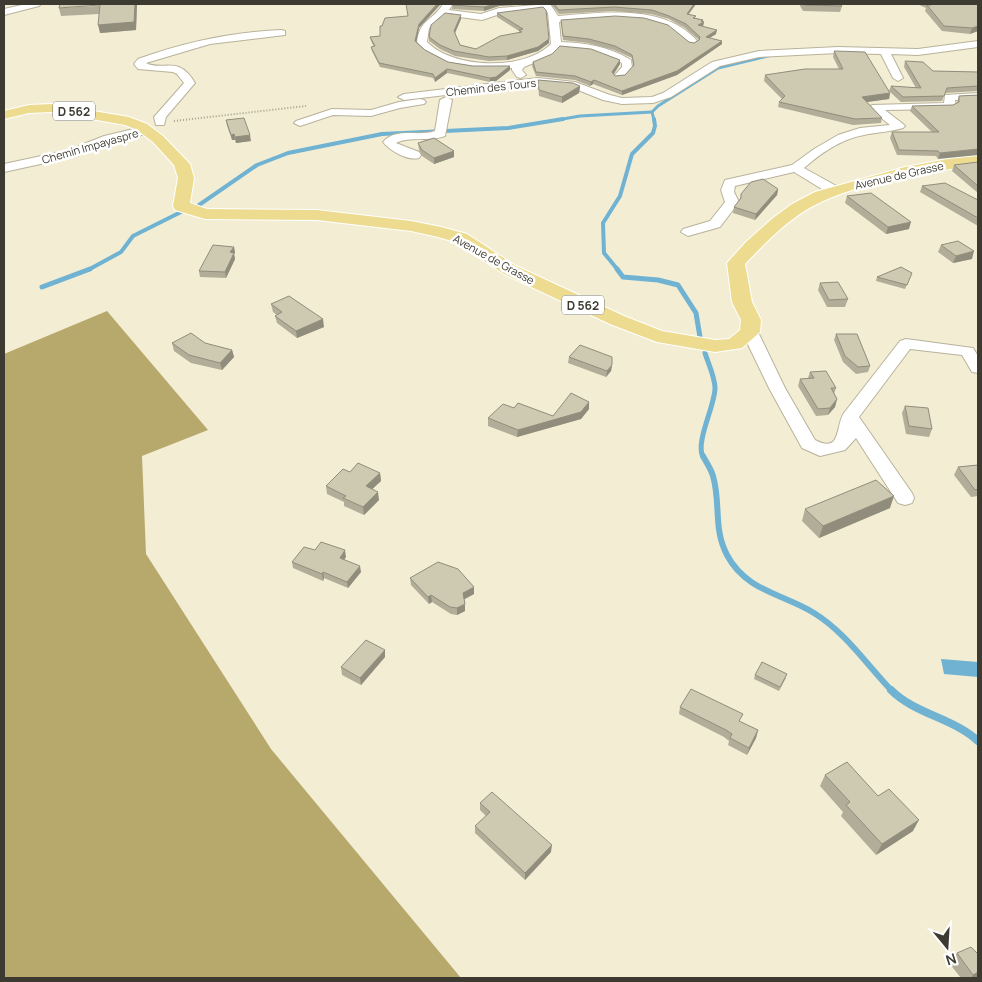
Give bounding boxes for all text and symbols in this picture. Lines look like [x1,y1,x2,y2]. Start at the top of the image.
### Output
street label: Chemin des Tours [445,75,537,99]
road number: D 562 [53,102,95,120]
street label: Chemin Impayaspre [40,125,141,167]
street label: Avenue de Grasse [853,157,945,192]
street label: Avenue de Grasse [451,230,538,288]
road number: D 562 [562,296,604,314]
north arrow [922,922,972,972]
text: N [943,949,959,970]

